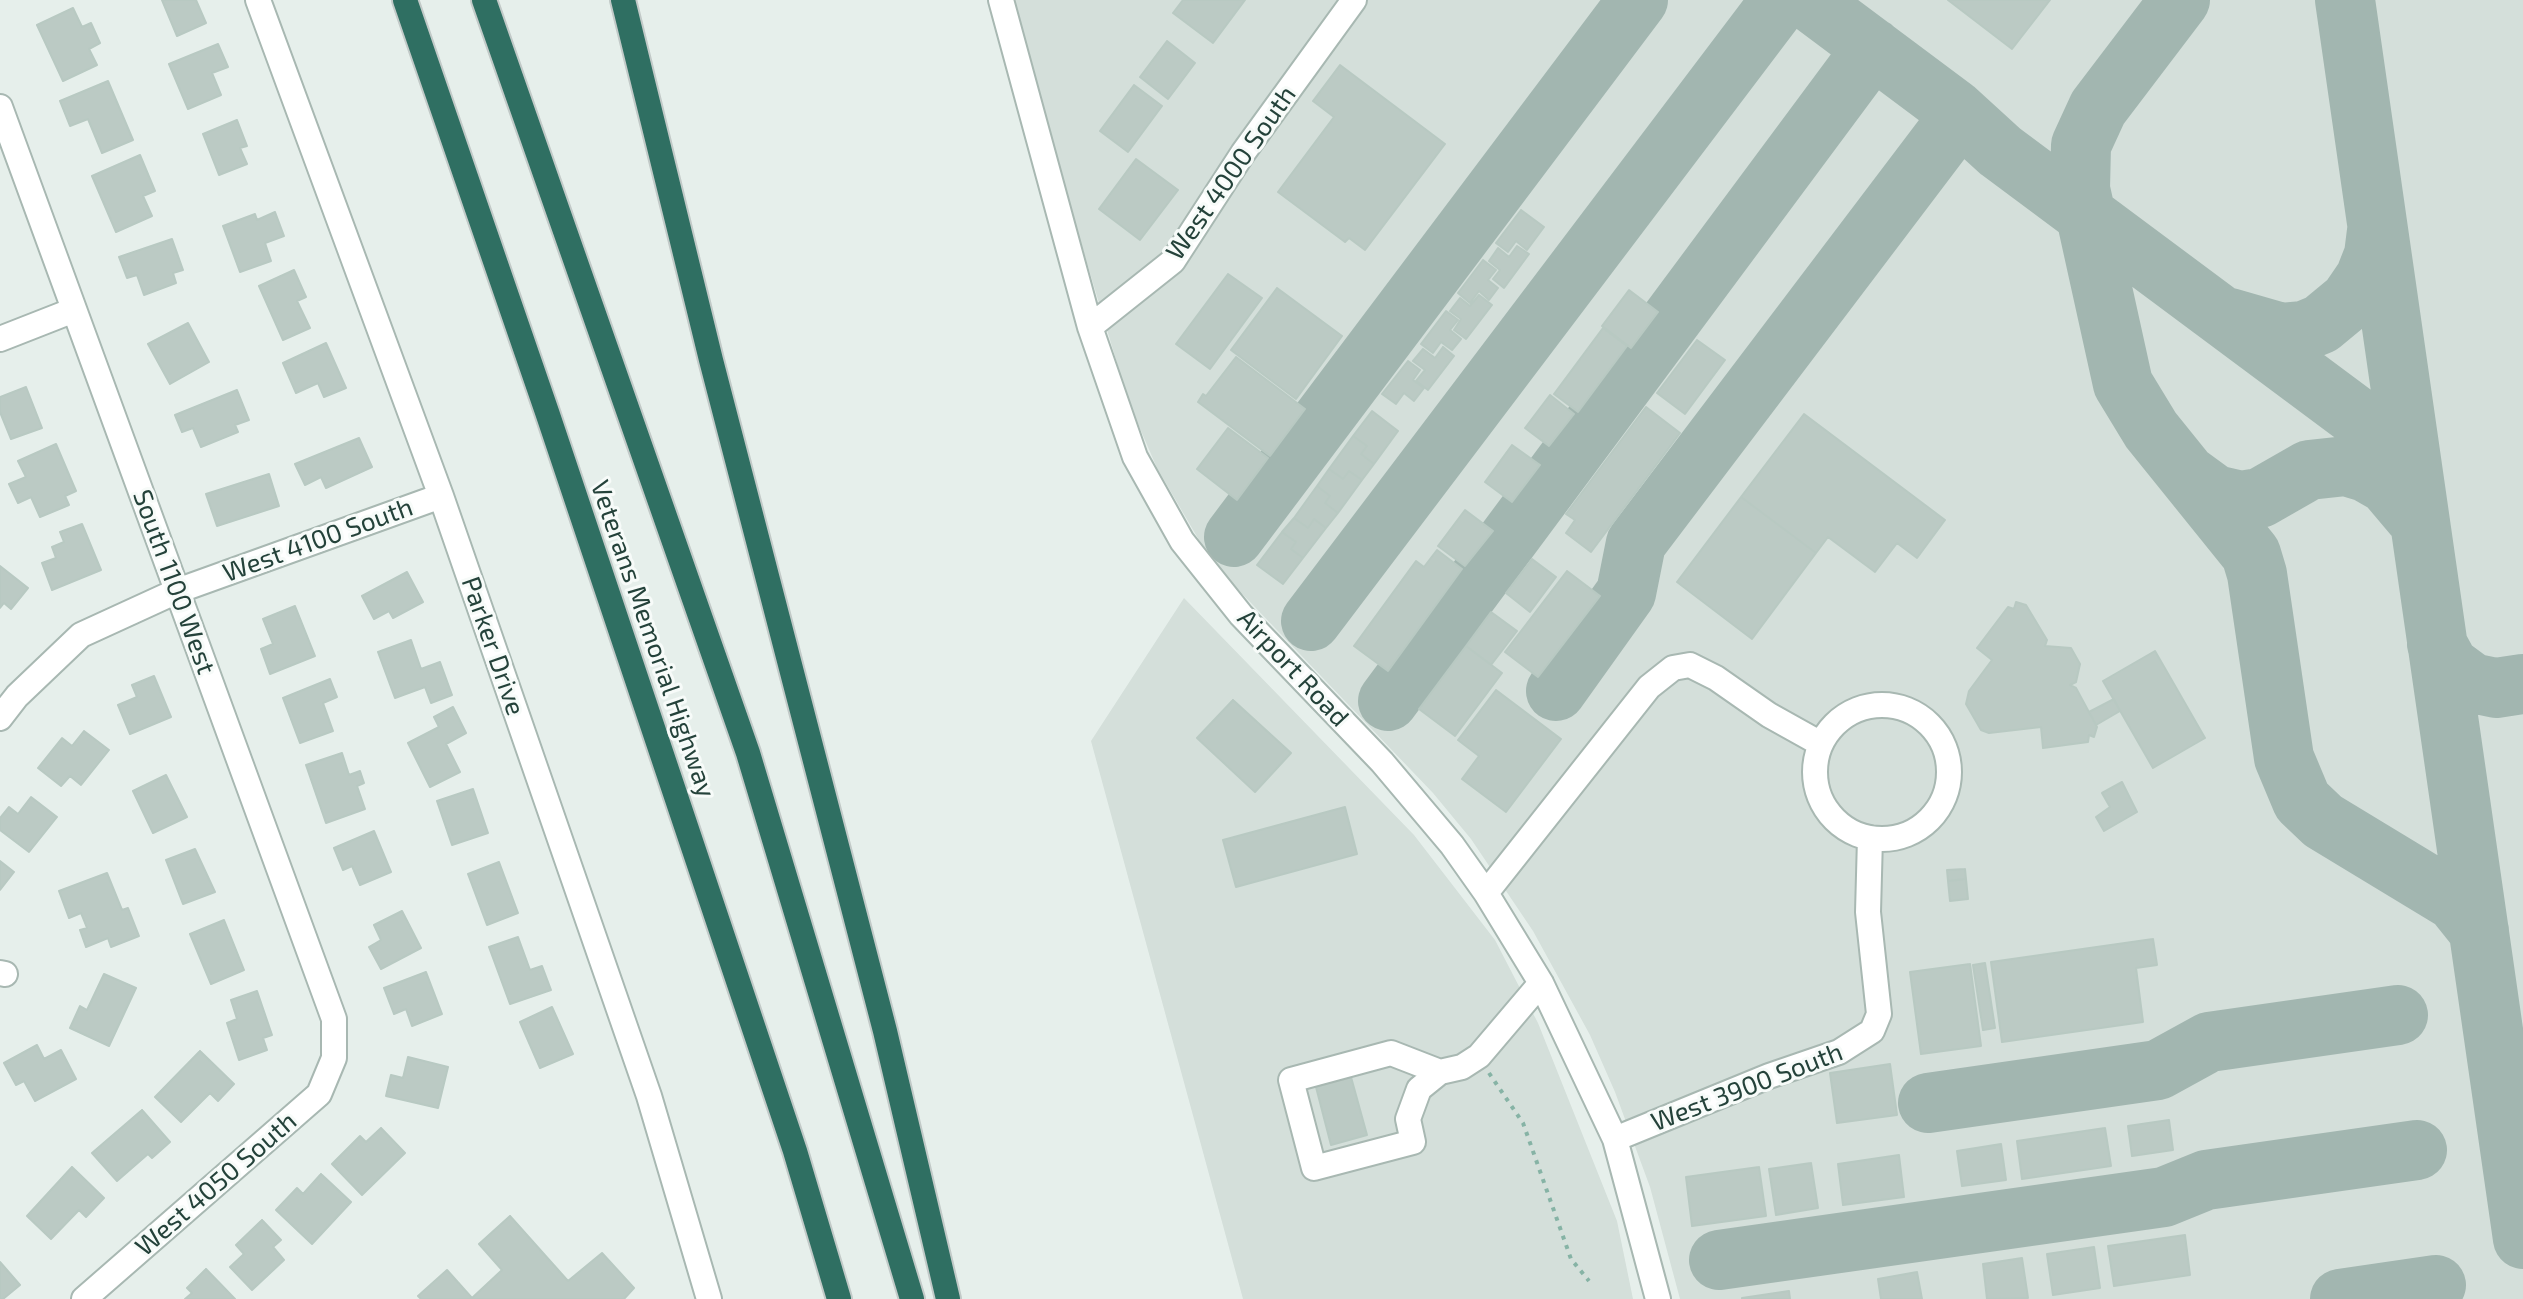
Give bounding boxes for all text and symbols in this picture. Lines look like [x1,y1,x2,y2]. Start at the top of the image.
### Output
street label: West 4000 South [1159,80,1303,266]
street label: Veterans Memorial Highway [584,476,722,802]
street label: South 1100 West [126,485,222,679]
street label: West 4100 South [219,491,417,589]
street label: Parker Drive [455,573,531,719]
street label: Airport Road [1231,603,1355,733]
street label: West 3900 South [1647,1036,1847,1138]
street label: West 4050 South [129,1106,303,1262]

